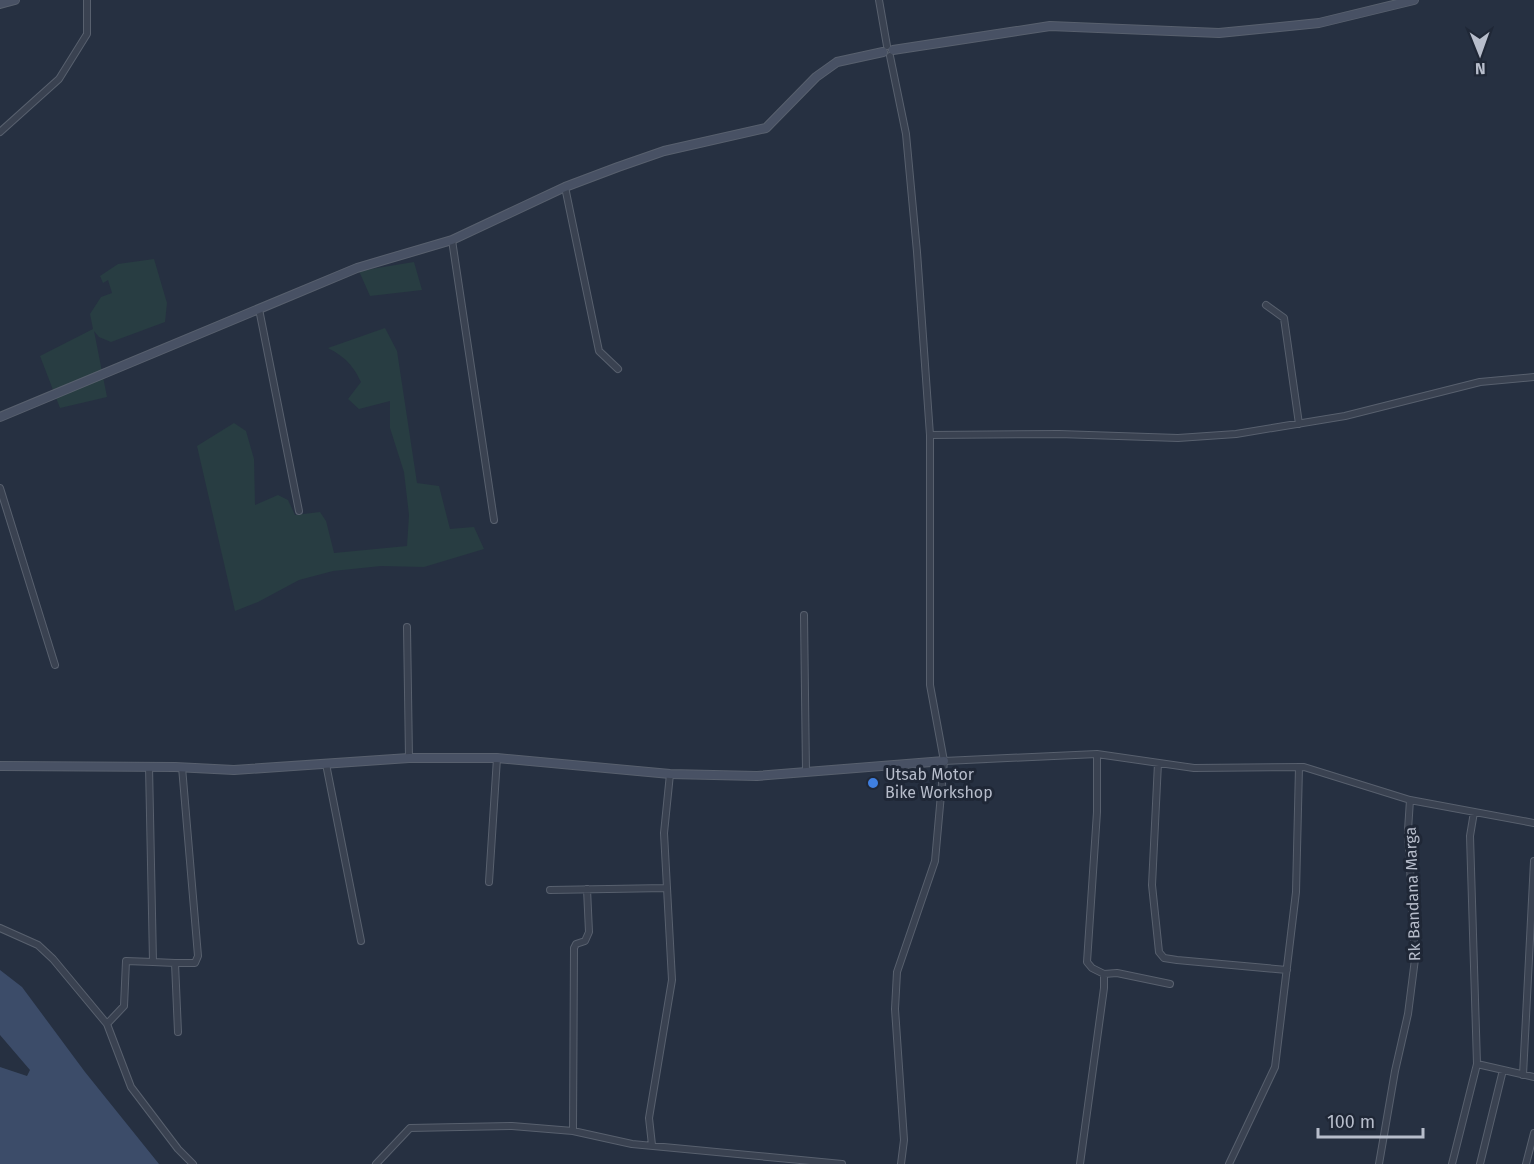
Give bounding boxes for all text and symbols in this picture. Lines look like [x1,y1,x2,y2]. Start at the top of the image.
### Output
north arrow [1450,24,1510,84]
text: N [1475,59,1486,78]
place label: Utsab Motor Bike Workshop [885,765,993,802]
marker: Utsab Motor Bike Workshop [866,776,880,790]
street label: Rk Bandana Marga [1401,827,1424,961]
scale bar [1318,1101,1423,1139]
text: 100 m [1327,1111,1375,1133]

